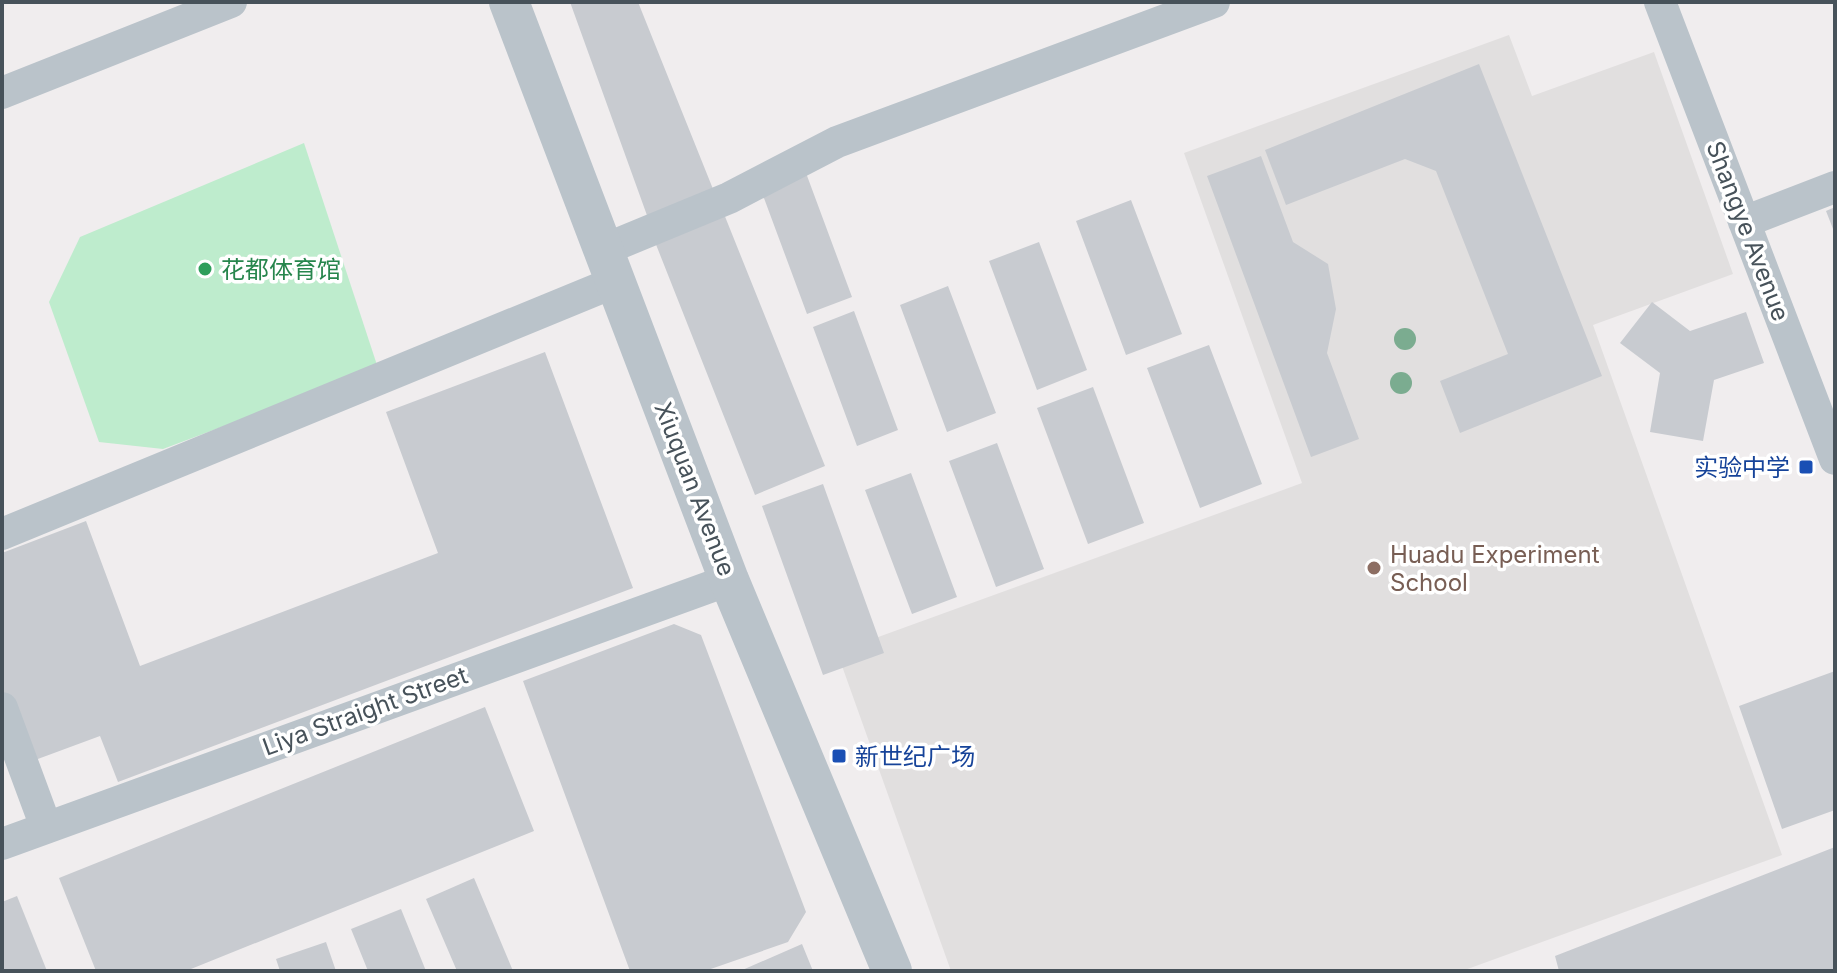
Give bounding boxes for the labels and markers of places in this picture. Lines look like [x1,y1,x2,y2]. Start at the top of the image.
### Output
place label: 花都体育馆 [221,255,341,284]
marker: 花都体育馆 [196,260,214,278]
place label: 实验中学 [1694,453,1790,482]
marker: 实验中学 [1797,458,1815,476]
place label: Huadu Experiment School [1390,540,1600,597]
marker: Huadu Experiment School [1365,559,1383,577]
place label: 新世纪广场 [855,742,975,771]
marker: 新世纪广场 [830,747,848,765]

